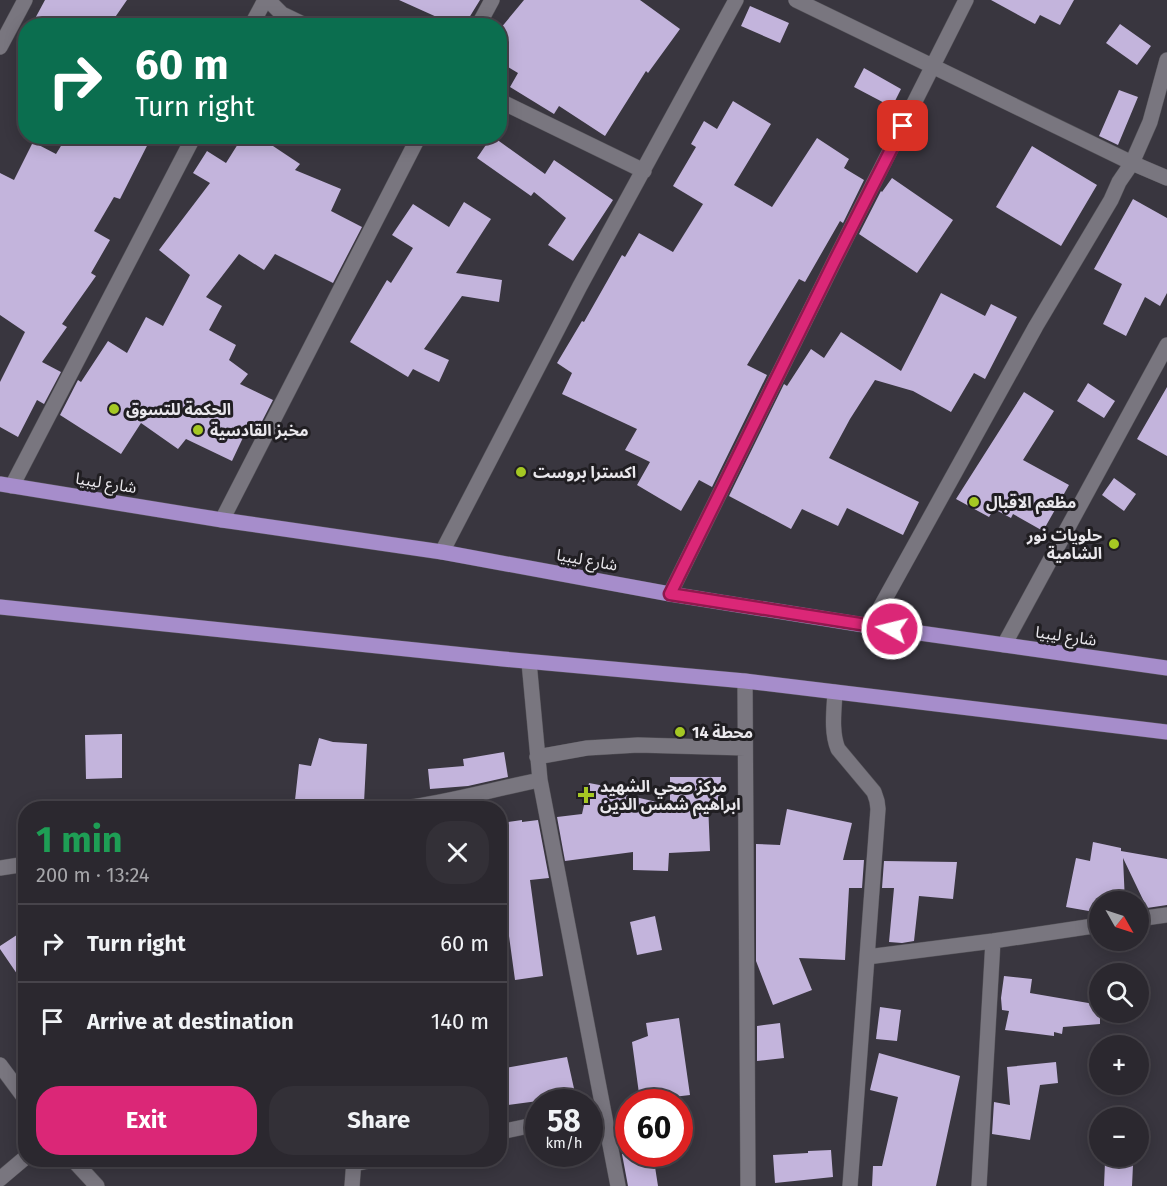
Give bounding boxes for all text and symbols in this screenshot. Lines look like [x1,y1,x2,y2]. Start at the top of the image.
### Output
text: 60 m [135,40,229,90]
icon: right [36,42,114,120]
text: Turn right [135,91,255,123]
pin [877,100,928,151]
icon: arrive [886,109,919,142]
place label: الحكمة للتسوق [126,400,231,419]
marker: الحكمة للتسوق [107,402,121,416]
place label: مخبز القادسية [210,421,309,440]
marker: مخبز القادسية [191,423,205,437]
place label: اكسترا بروست [533,463,636,482]
marker: اكسترا بروست [514,465,528,479]
street label: شارع ليبيا [74,469,138,500]
place label: مظعم الاقبال [986,493,1076,515]
marker: مظعم الاقبال [967,495,981,509]
place label: حلويات نور الشامية [1026,526,1102,563]
marker: حلويات نور الشامية [1107,537,1121,551]
street label: شارع ليبيا [554,545,619,578]
position arrow [860,597,924,661]
street label: شارع ليبيا [1034,622,1098,653]
place label: محطة 14 [692,723,753,742]
marker: محطة 14 [673,725,687,739]
place label: مركز صحي الشهيد ابراهيم شمس الدين [600,777,741,817]
marker: مركز صحي الشهيد ابراهيم شمس الدين [577,786,595,804]
text: 1 min [36,818,123,862]
button: close [426,821,489,884]
text: 200 m · 13:24 [36,863,150,887]
north arrow [1089,891,1149,951]
map controls [1089,891,1149,1167]
icon: right [36,927,69,960]
text: Turn right [87,930,186,957]
text: 60 m [440,930,489,957]
button: search [1089,963,1149,1023]
icon: arrive [36,1005,69,1038]
text: Arrive at destination [87,1008,294,1035]
text: 140 m [431,1008,489,1035]
button: + [1089,1035,1149,1095]
button: Exit [36,1086,257,1155]
button: Share [269,1086,489,1155]
speed limit sign: 60 [615,1089,693,1167]
text: 58 [547,1103,581,1139]
button: − [1089,1107,1149,1167]
text: km/h [545,1134,583,1152]

